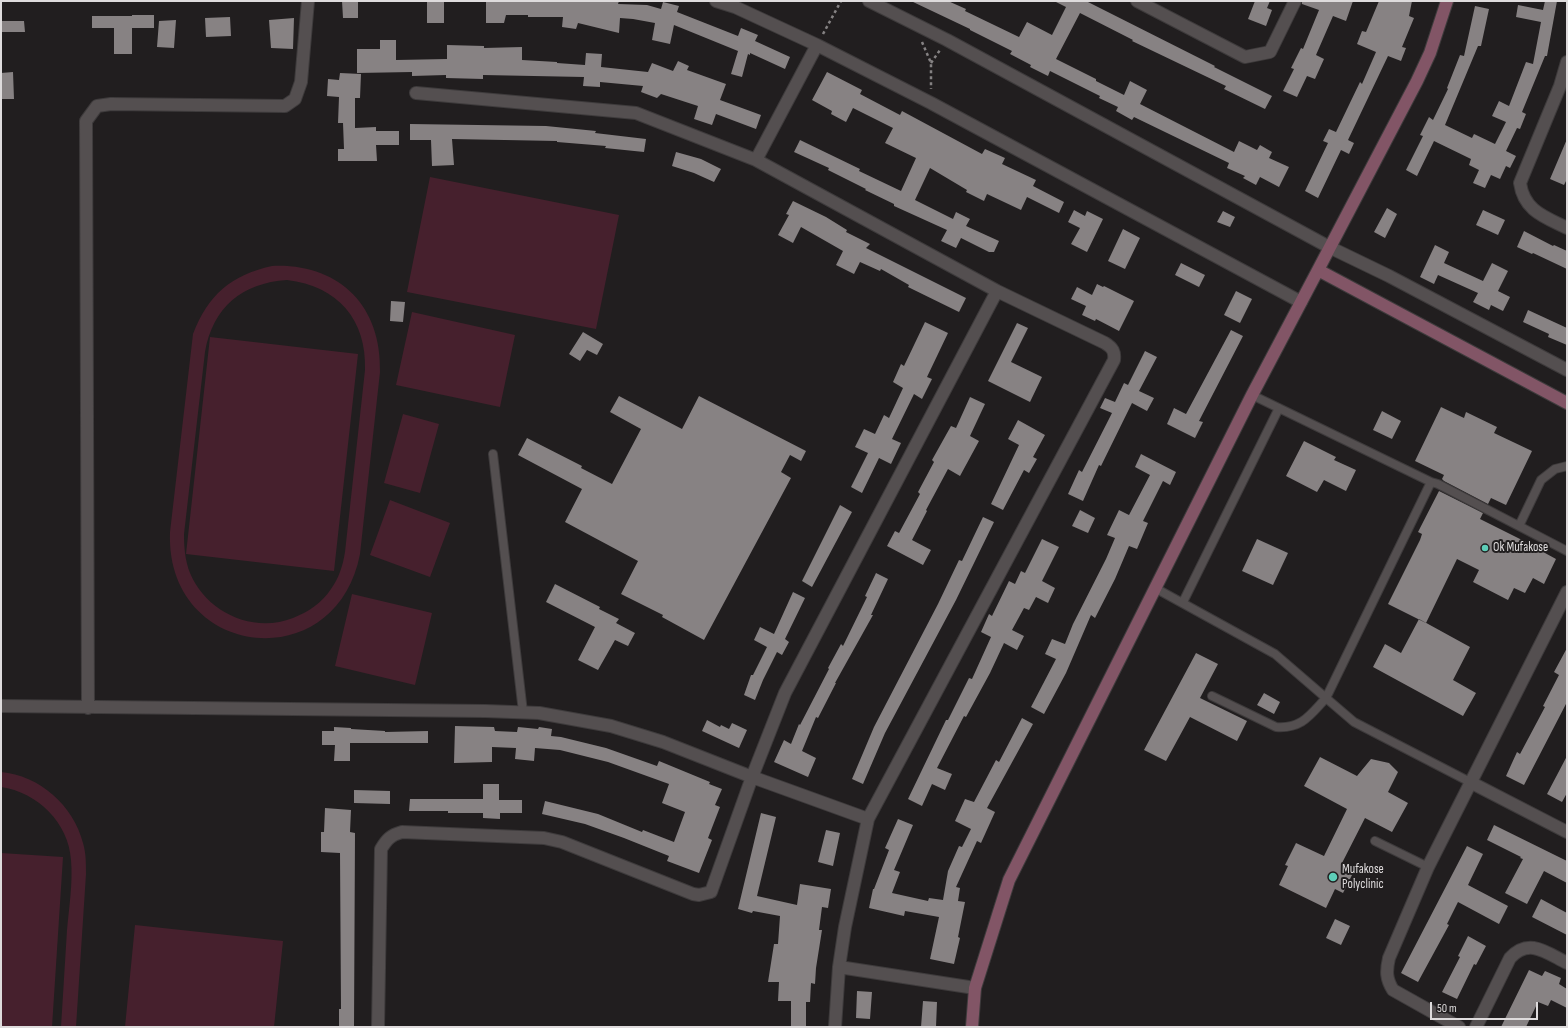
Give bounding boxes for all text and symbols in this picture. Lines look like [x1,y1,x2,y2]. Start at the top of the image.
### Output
place label: Ok Mufakose [1493,540,1548,556]
marker: Ok Mufakose [1480,543,1490,553]
place label: Mufakose Polyclinic [1342,862,1384,893]
marker: Mufakose Polyclinic [1327,871,1339,883]
scale bar [1432,994,1540,1020]
text: 50 m [1437,1001,1457,1016]

